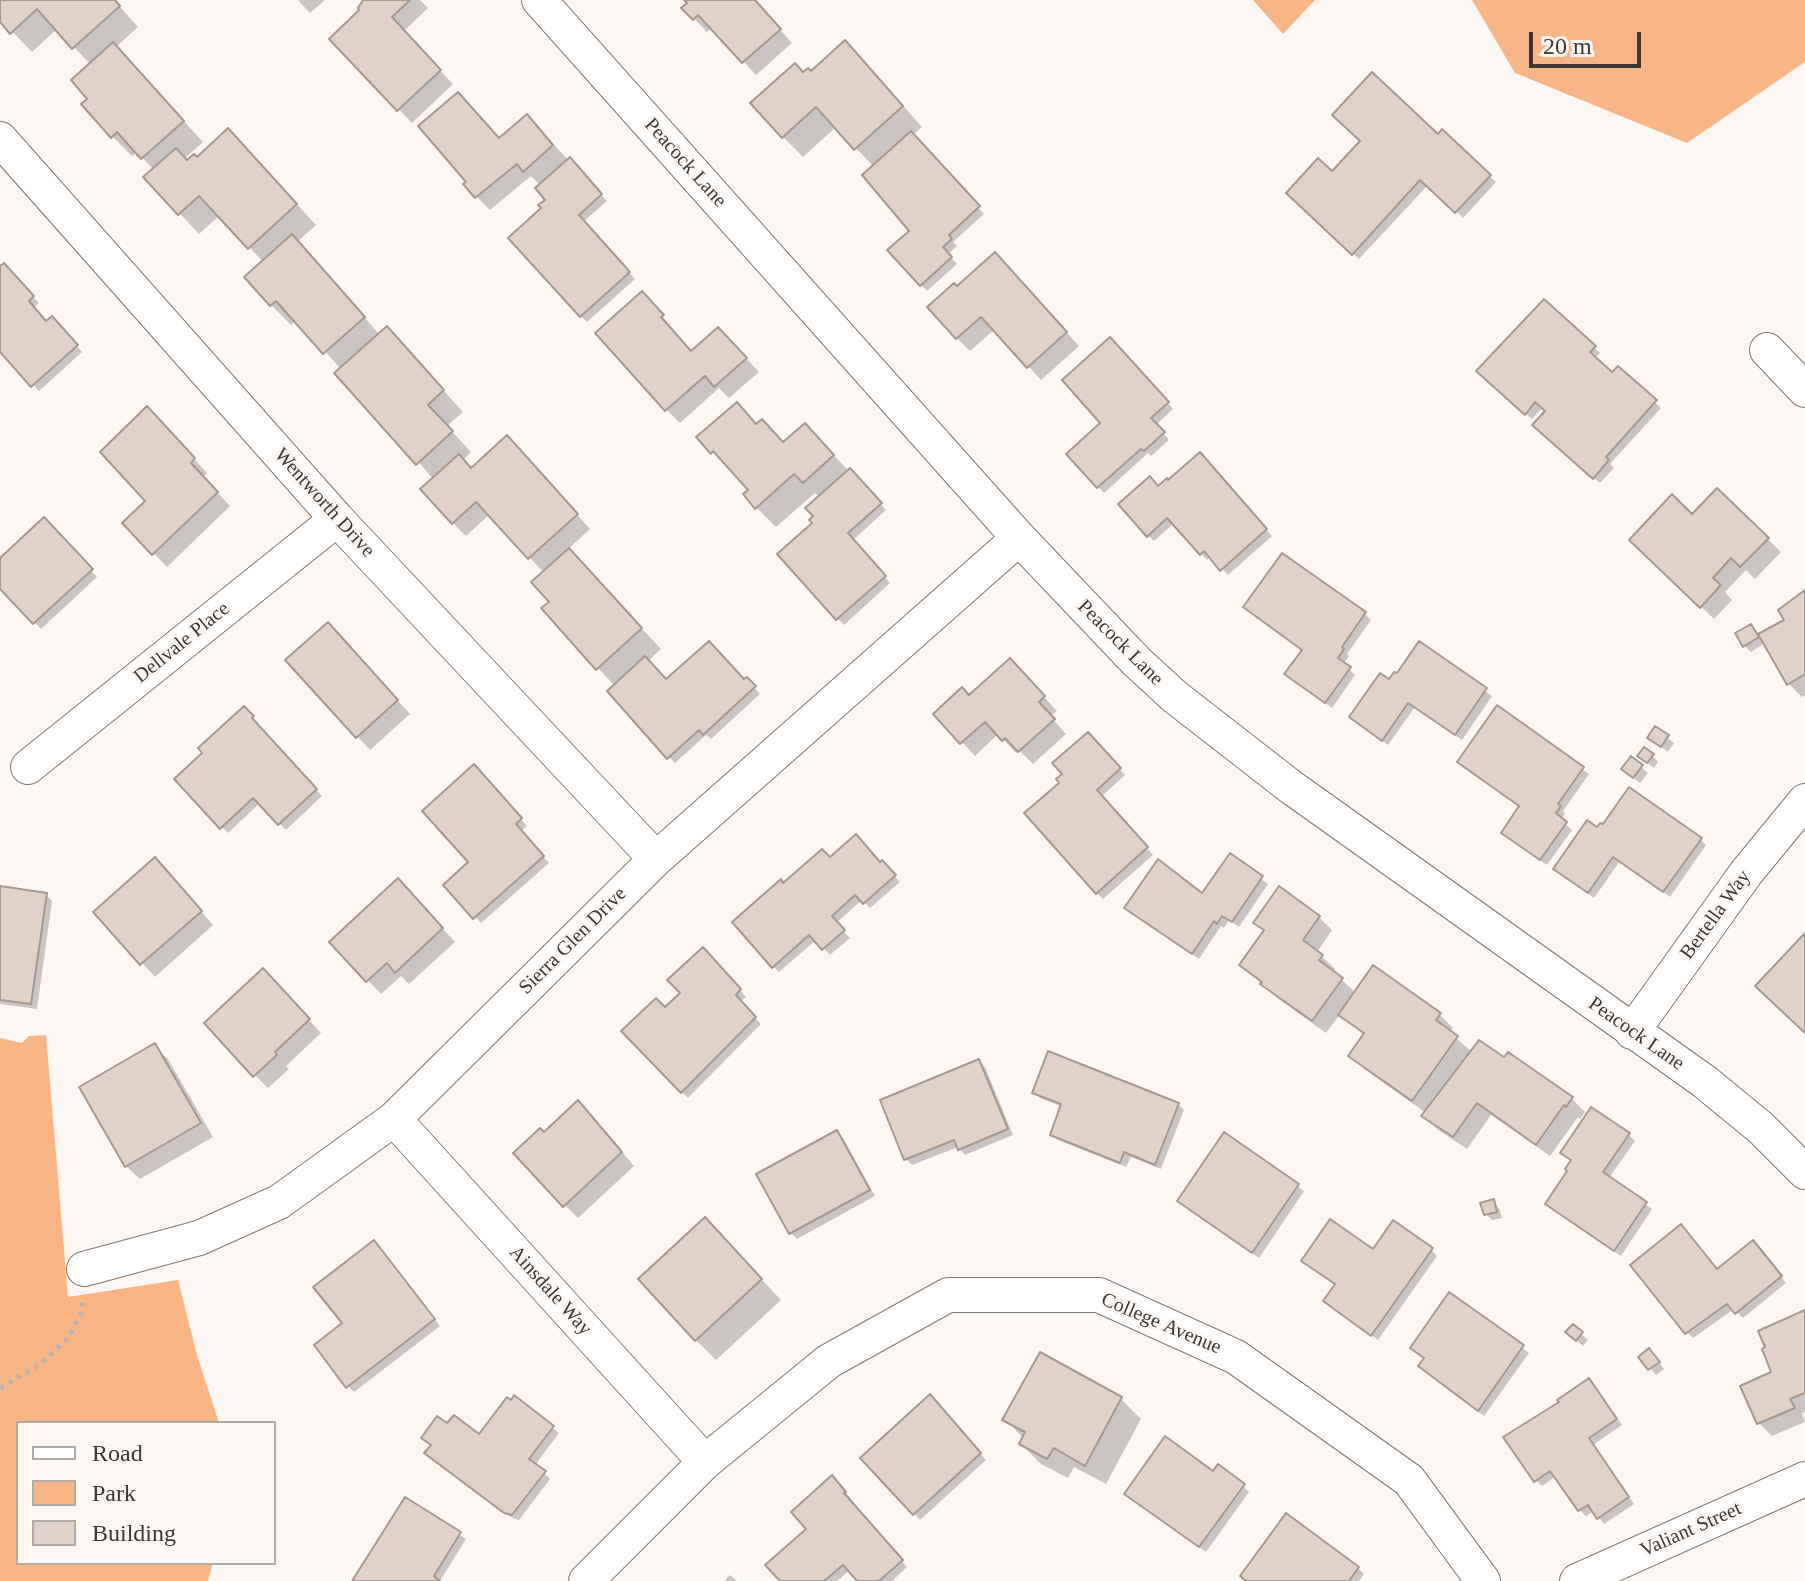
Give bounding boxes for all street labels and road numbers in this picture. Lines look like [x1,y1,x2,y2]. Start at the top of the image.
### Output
street label: Peacock Lane [639,114,731,212]
street label: Wentworth Drive [269,443,379,563]
street label: Peacock Lane [1072,595,1168,691]
street label: Dellvale Place [129,597,235,689]
street label: Bertella Way [1676,866,1756,964]
street label: Sierra Glen Drive [514,882,632,1000]
street label: Peacock Lane [1583,992,1689,1076]
street label: Ainsdale Way [504,1241,596,1341]
street label: College Avenue [1097,1288,1225,1360]
street label: Valiant Street [1637,1497,1745,1563]

